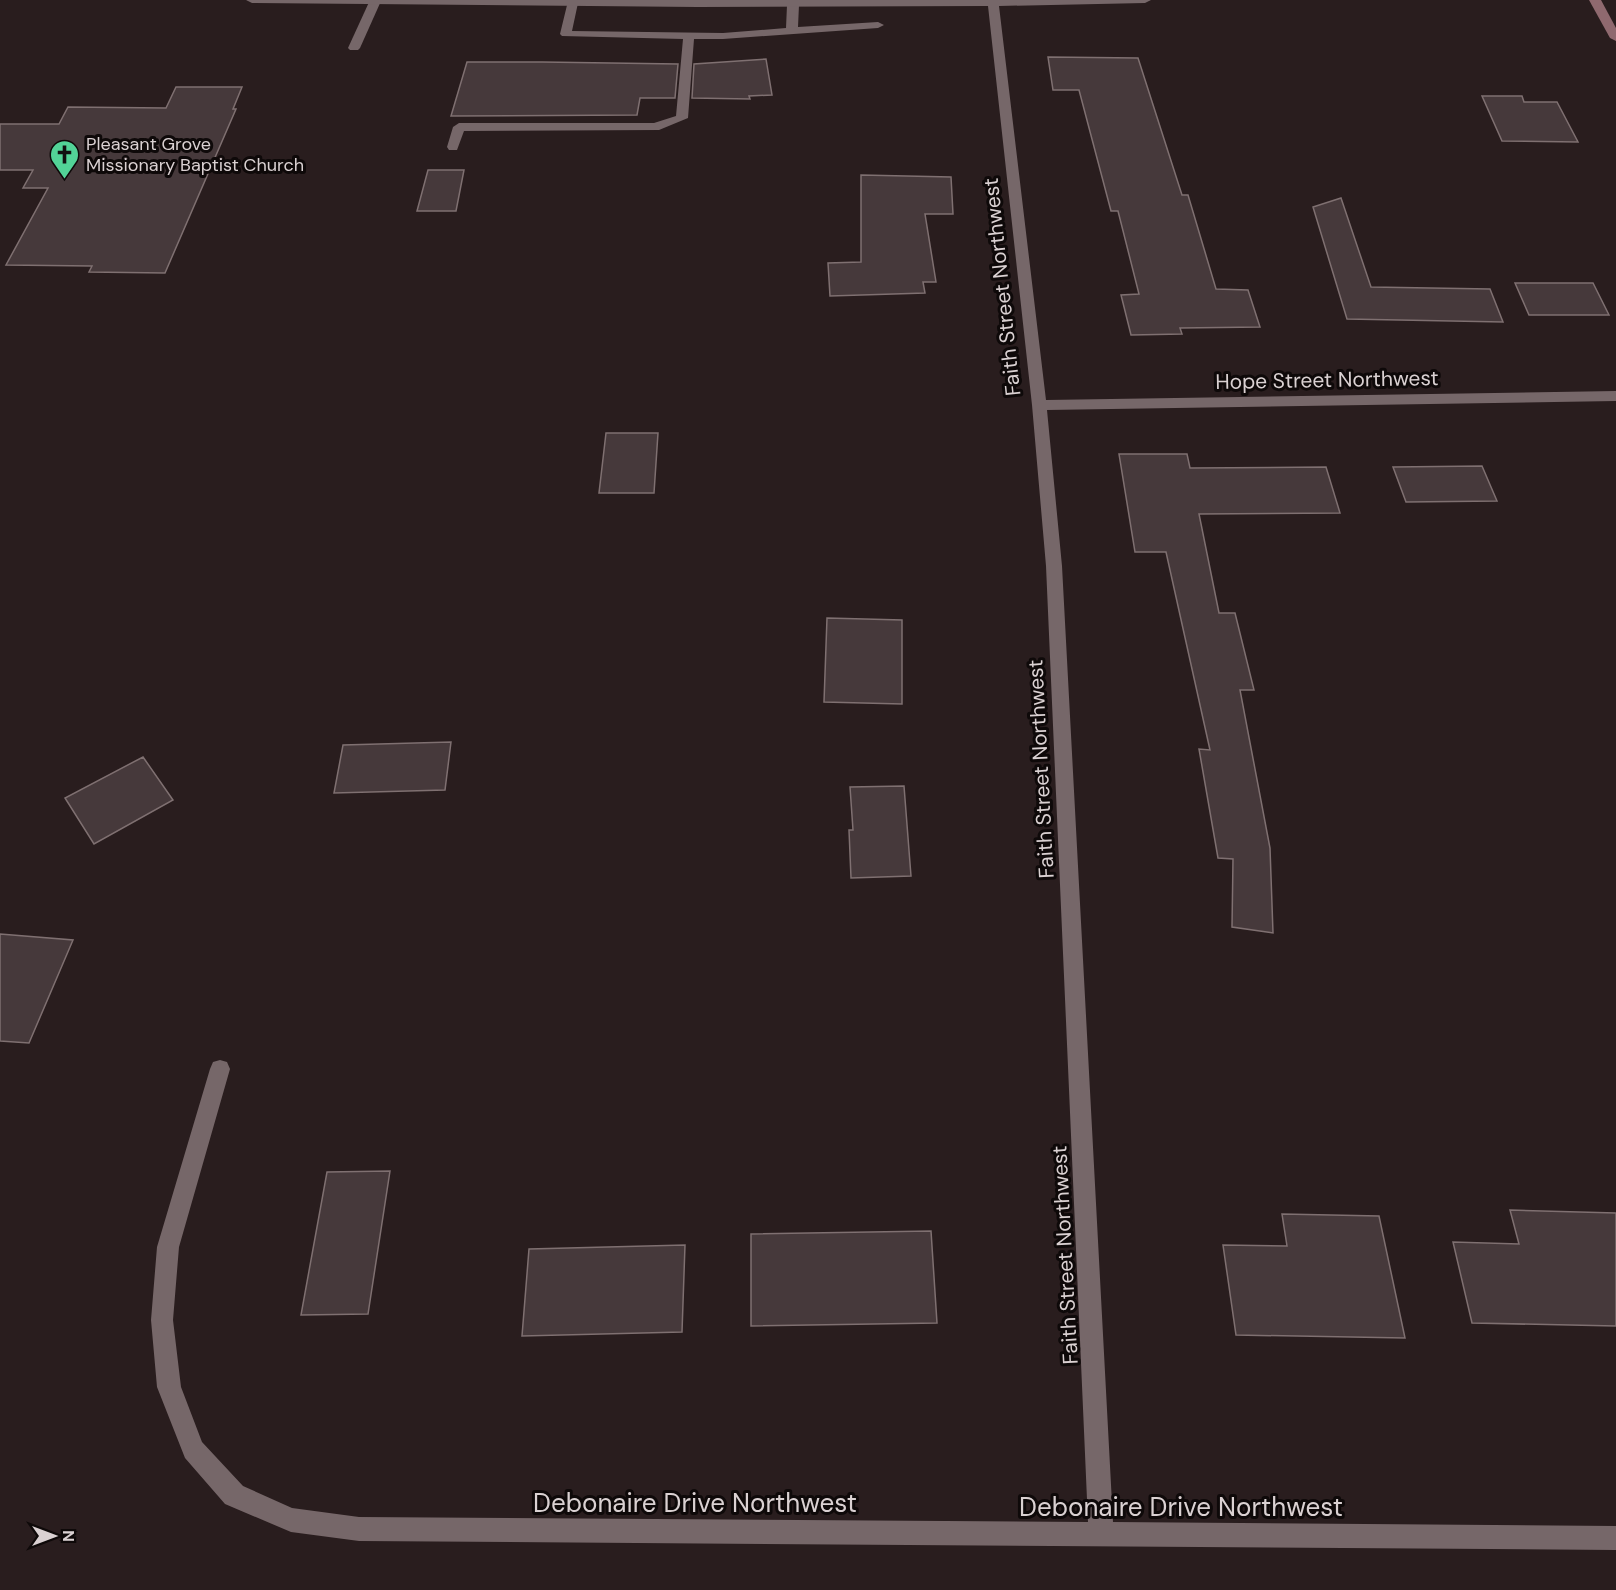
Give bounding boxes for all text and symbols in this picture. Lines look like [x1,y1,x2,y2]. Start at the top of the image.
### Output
place label: Pleasant Grove Missionary Baptist Church [86,132,304,177]
church icon: Pleasant Grove Missionary Baptist Church [49,138,81,180]
street label: Faith Street Northwest [977,177,1027,397]
street label: Hope Street Northwest [1215,364,1439,396]
street label: Faith Street Northwest [1021,659,1061,879]
street label: Faith Street Northwest [1045,1145,1085,1365]
street label: Debonaire Drive Northwest [533,1486,857,1520]
street label: Debonaire Drive Northwest [1019,1490,1343,1524]
north arrow [24,1506,84,1566]
text: N [58,1530,79,1542]

